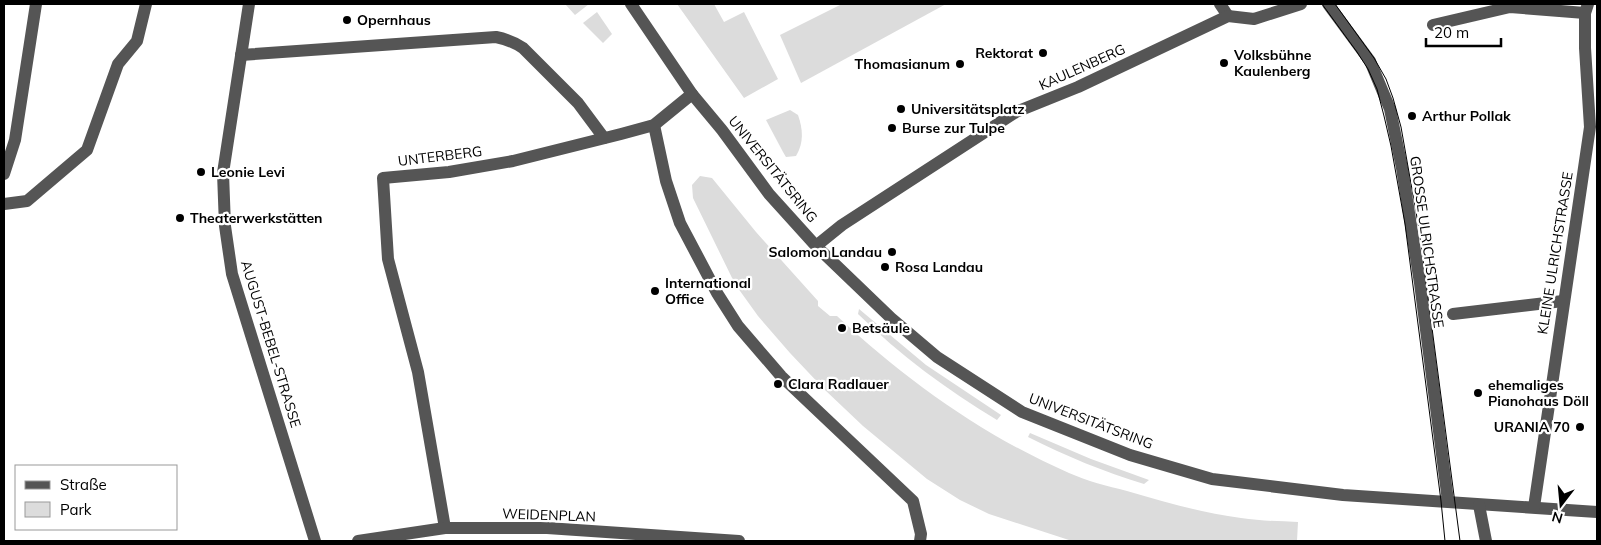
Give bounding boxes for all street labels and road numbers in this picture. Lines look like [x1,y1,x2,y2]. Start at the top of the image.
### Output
street label: KAULENBERG [1036,40,1128,94]
street label: UNIVERSITÄTSRING [725,112,821,226]
street label: UNTERBERG [397,142,483,170]
street label: GROSSE ULRICHSTRASSE [1406,155,1448,329]
street label: KLEINE ULRICHSTRASSE [1533,170,1577,336]
street label: AUGUST-BEBEL-STRASSE [237,258,305,430]
street label: UNIVERSITÄTSRING [1026,389,1156,453]
street label: WEIDENPLAN [502,504,596,526]

